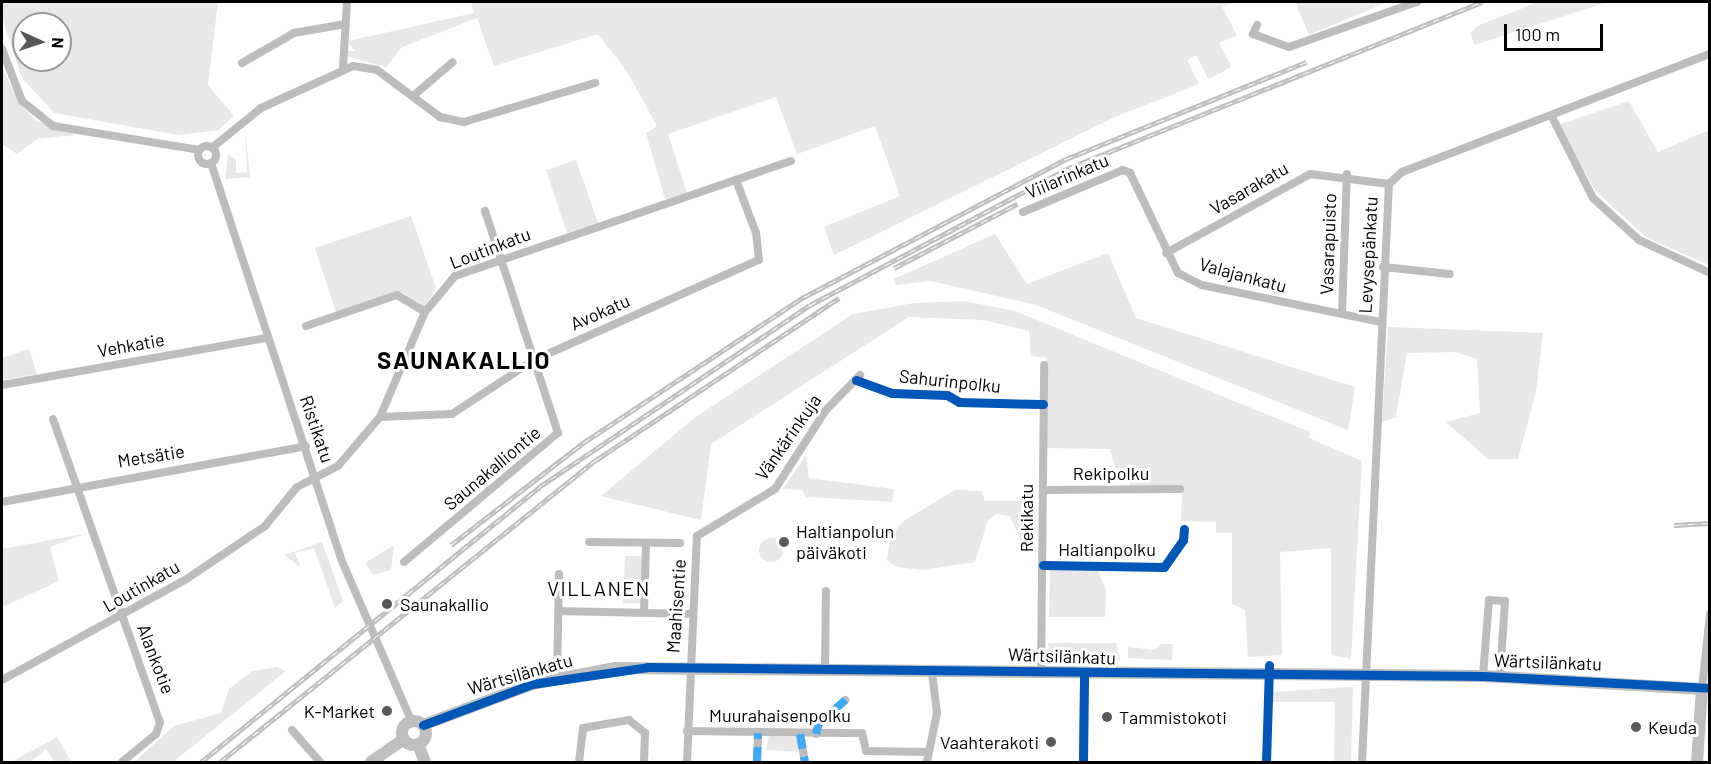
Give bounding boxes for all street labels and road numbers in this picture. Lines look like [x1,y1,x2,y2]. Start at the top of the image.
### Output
street label: Viilarinkatu [1022,149,1112,203]
street label: Vasarakatu [1206,157,1292,219]
street label: Vasarapuisto [1315,193,1341,295]
street label: Levysepänkatu [1354,196,1382,314]
street label: Loutinkatu [447,223,533,273]
street label: Valajankatu [1197,253,1289,297]
street label: Avokatu [567,289,633,335]
street label: Vehkatie [96,328,166,362]
street label: Sahurinpolku [898,365,1002,397]
street label: Vänkärinkuja [751,390,825,484]
street label: Ristikatu [295,393,339,465]
street label: Saunakalliontie [439,421,545,515]
street label: Metsätie [116,440,186,472]
street label: Rekipolku [1073,462,1149,484]
street label: Rekikatu [1015,484,1037,552]
street label: Haltianpolku [1058,538,1156,560]
street label: Loutinkatu [99,555,183,617]
street label: Maahisentie [662,558,690,654]
street label: Alankotie [133,621,179,697]
street label: Wärtsilänkatu [1008,643,1116,669]
street label: Wärtsilänkatu [465,649,575,699]
street label: Wärtsilänkatu [1494,649,1602,675]
street label: Muurahaisenpolku [709,704,851,726]

